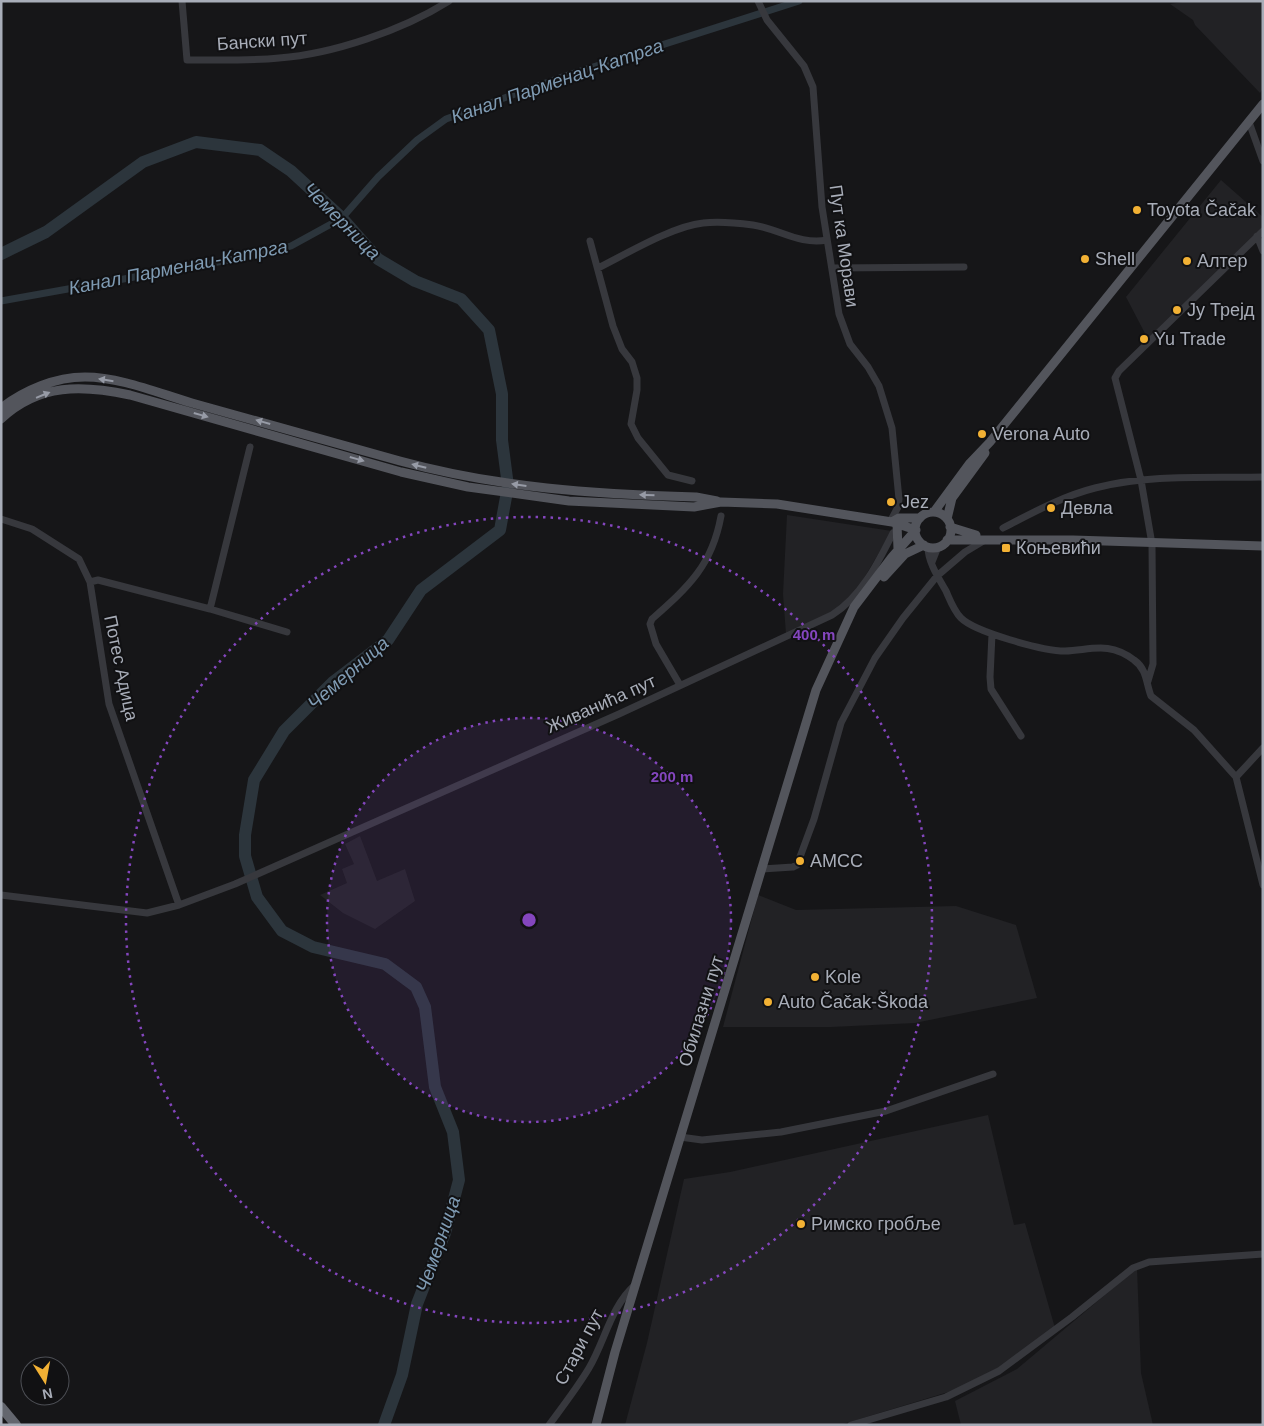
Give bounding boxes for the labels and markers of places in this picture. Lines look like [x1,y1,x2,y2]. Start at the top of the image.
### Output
place label: Toyota Čačak [1147,199,1257,220]
marker: Toyota Čačak [1131,204,1143,216]
place label: Shell [1095,249,1135,269]
place label: Алтер [1197,251,1248,271]
marker: Shell [1079,253,1091,265]
marker: Алтер [1181,255,1193,267]
place label: Ју Трејд [1187,300,1255,320]
marker: Ју Трејд [1171,304,1183,316]
place label: Yu Trade [1154,329,1226,349]
marker: Yu Trade [1138,333,1150,345]
place label: Verona Auto [992,424,1090,444]
marker: Verona Auto [976,428,988,440]
place label: Jez [901,492,929,512]
marker: Jez [885,496,897,508]
place label: Девла [1061,498,1114,518]
marker: Девла [1045,502,1057,514]
place label: Коњевићи [1016,538,1101,558]
marker: Коњевићи [1000,542,1012,554]
place label: АМСС [810,851,863,871]
marker: АМСС [794,855,806,867]
centre of rings [520,911,538,929]
place label: Kole [825,967,861,987]
marker: Kole [809,971,821,983]
place label: Auto Čačak-Škoda [778,991,929,1012]
marker: Auto Čačak-Škoda [762,996,774,1008]
place label: Римско гробље [811,1214,941,1234]
marker: Римско гробље [795,1218,807,1230]

